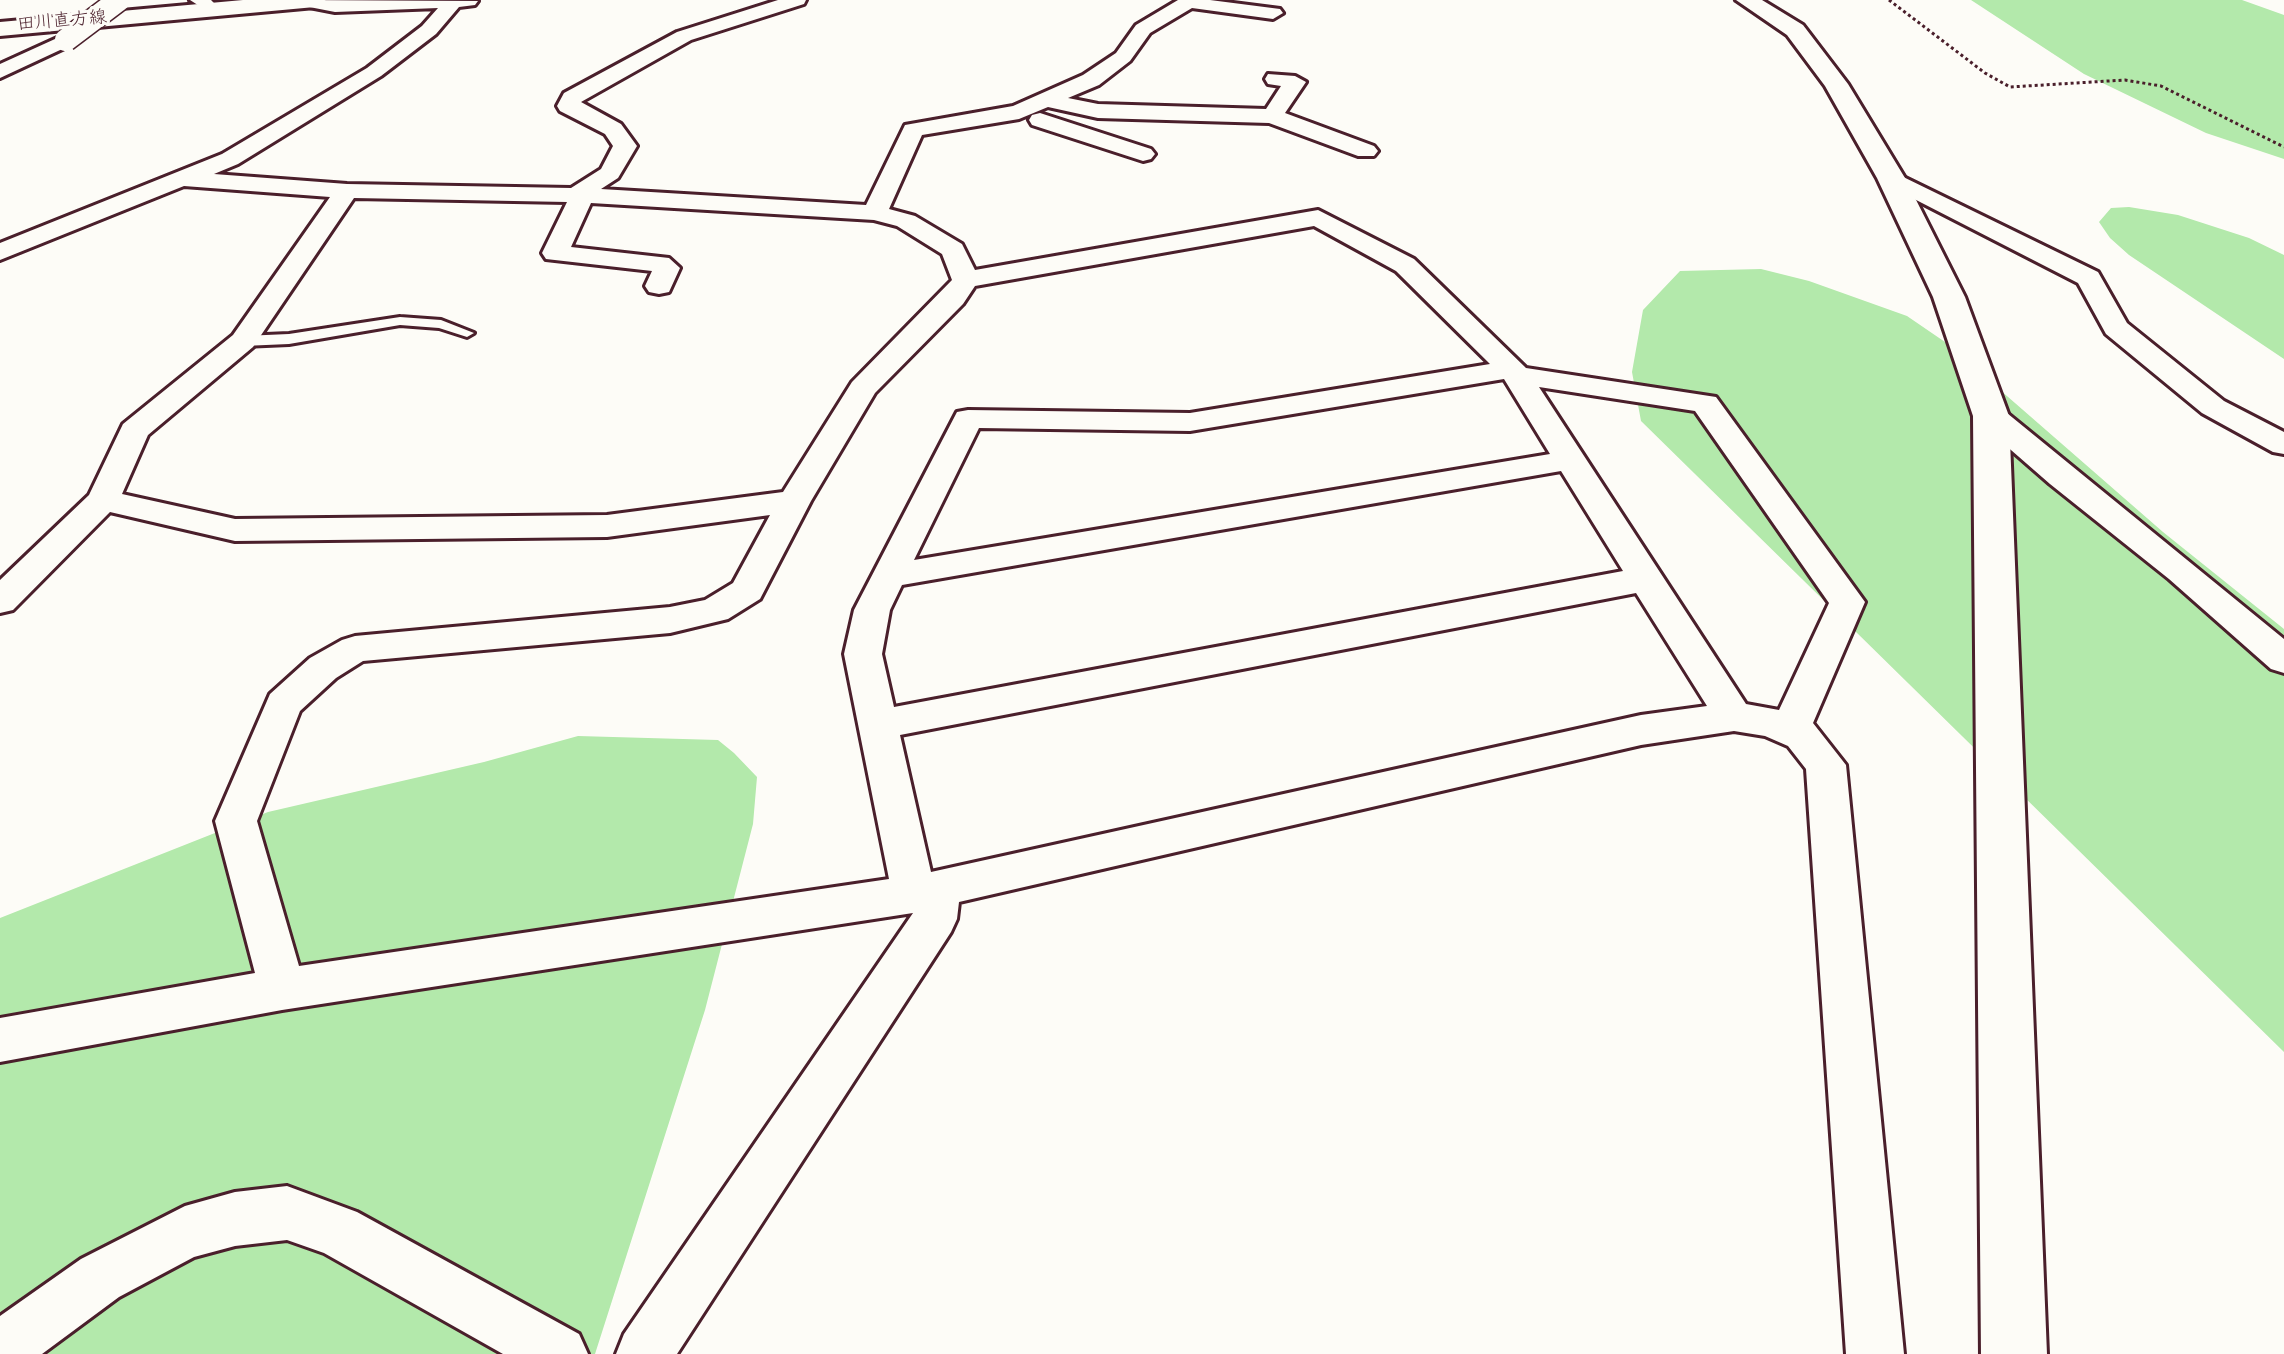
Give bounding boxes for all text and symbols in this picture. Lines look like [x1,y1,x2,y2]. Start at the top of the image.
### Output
street label: 田川直方線 [16,8,108,38]

